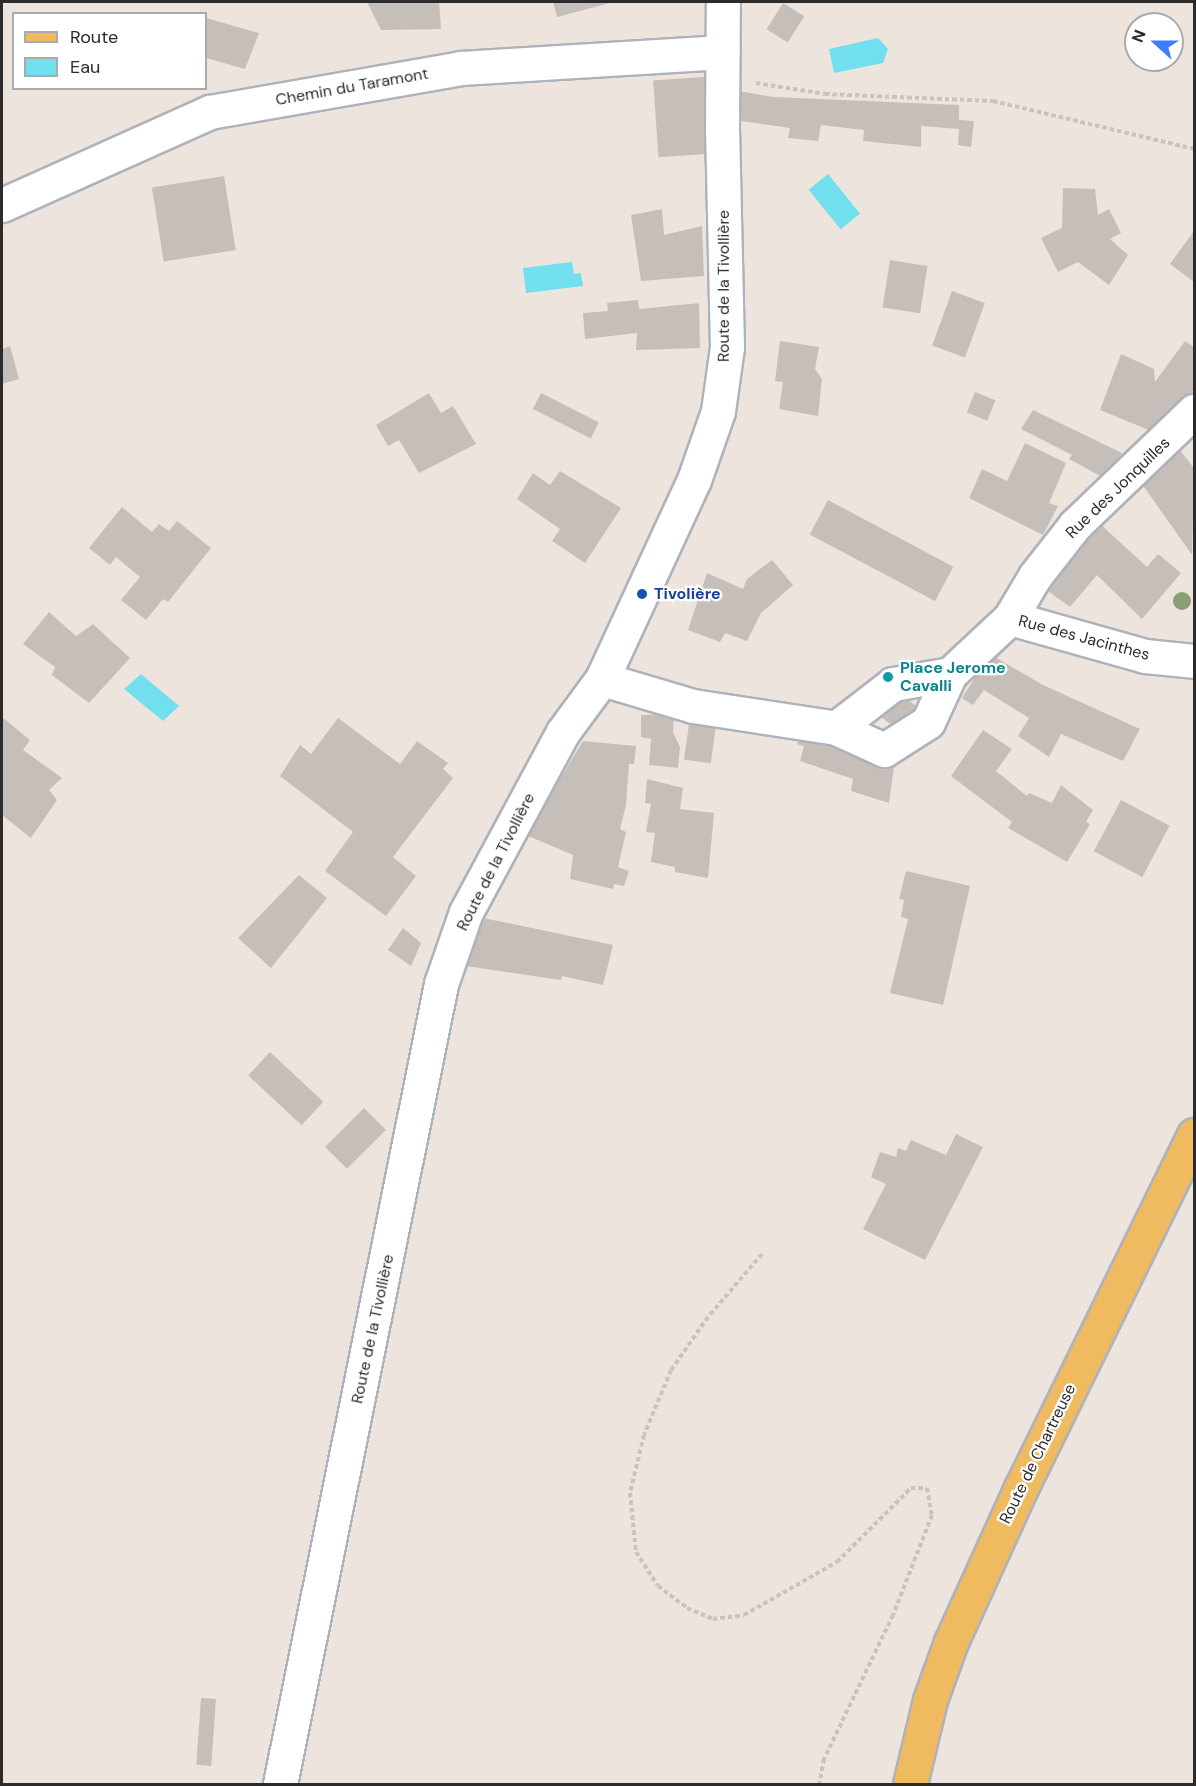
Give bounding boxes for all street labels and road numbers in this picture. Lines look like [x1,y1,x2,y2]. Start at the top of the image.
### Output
street label: Chemin du Taramont [274,64,430,110]
street label: Route de la Tivollière [714,210,734,362]
street label: Rue des Jonquilles [1062,433,1174,543]
street label: Rue des Jacinthes [1016,611,1152,665]
street label: Route de la Tivollière [453,790,539,934]
street label: Route de la Tivollière [348,1253,398,1405]
street label: Route de Chartreuse [996,1381,1080,1527]

